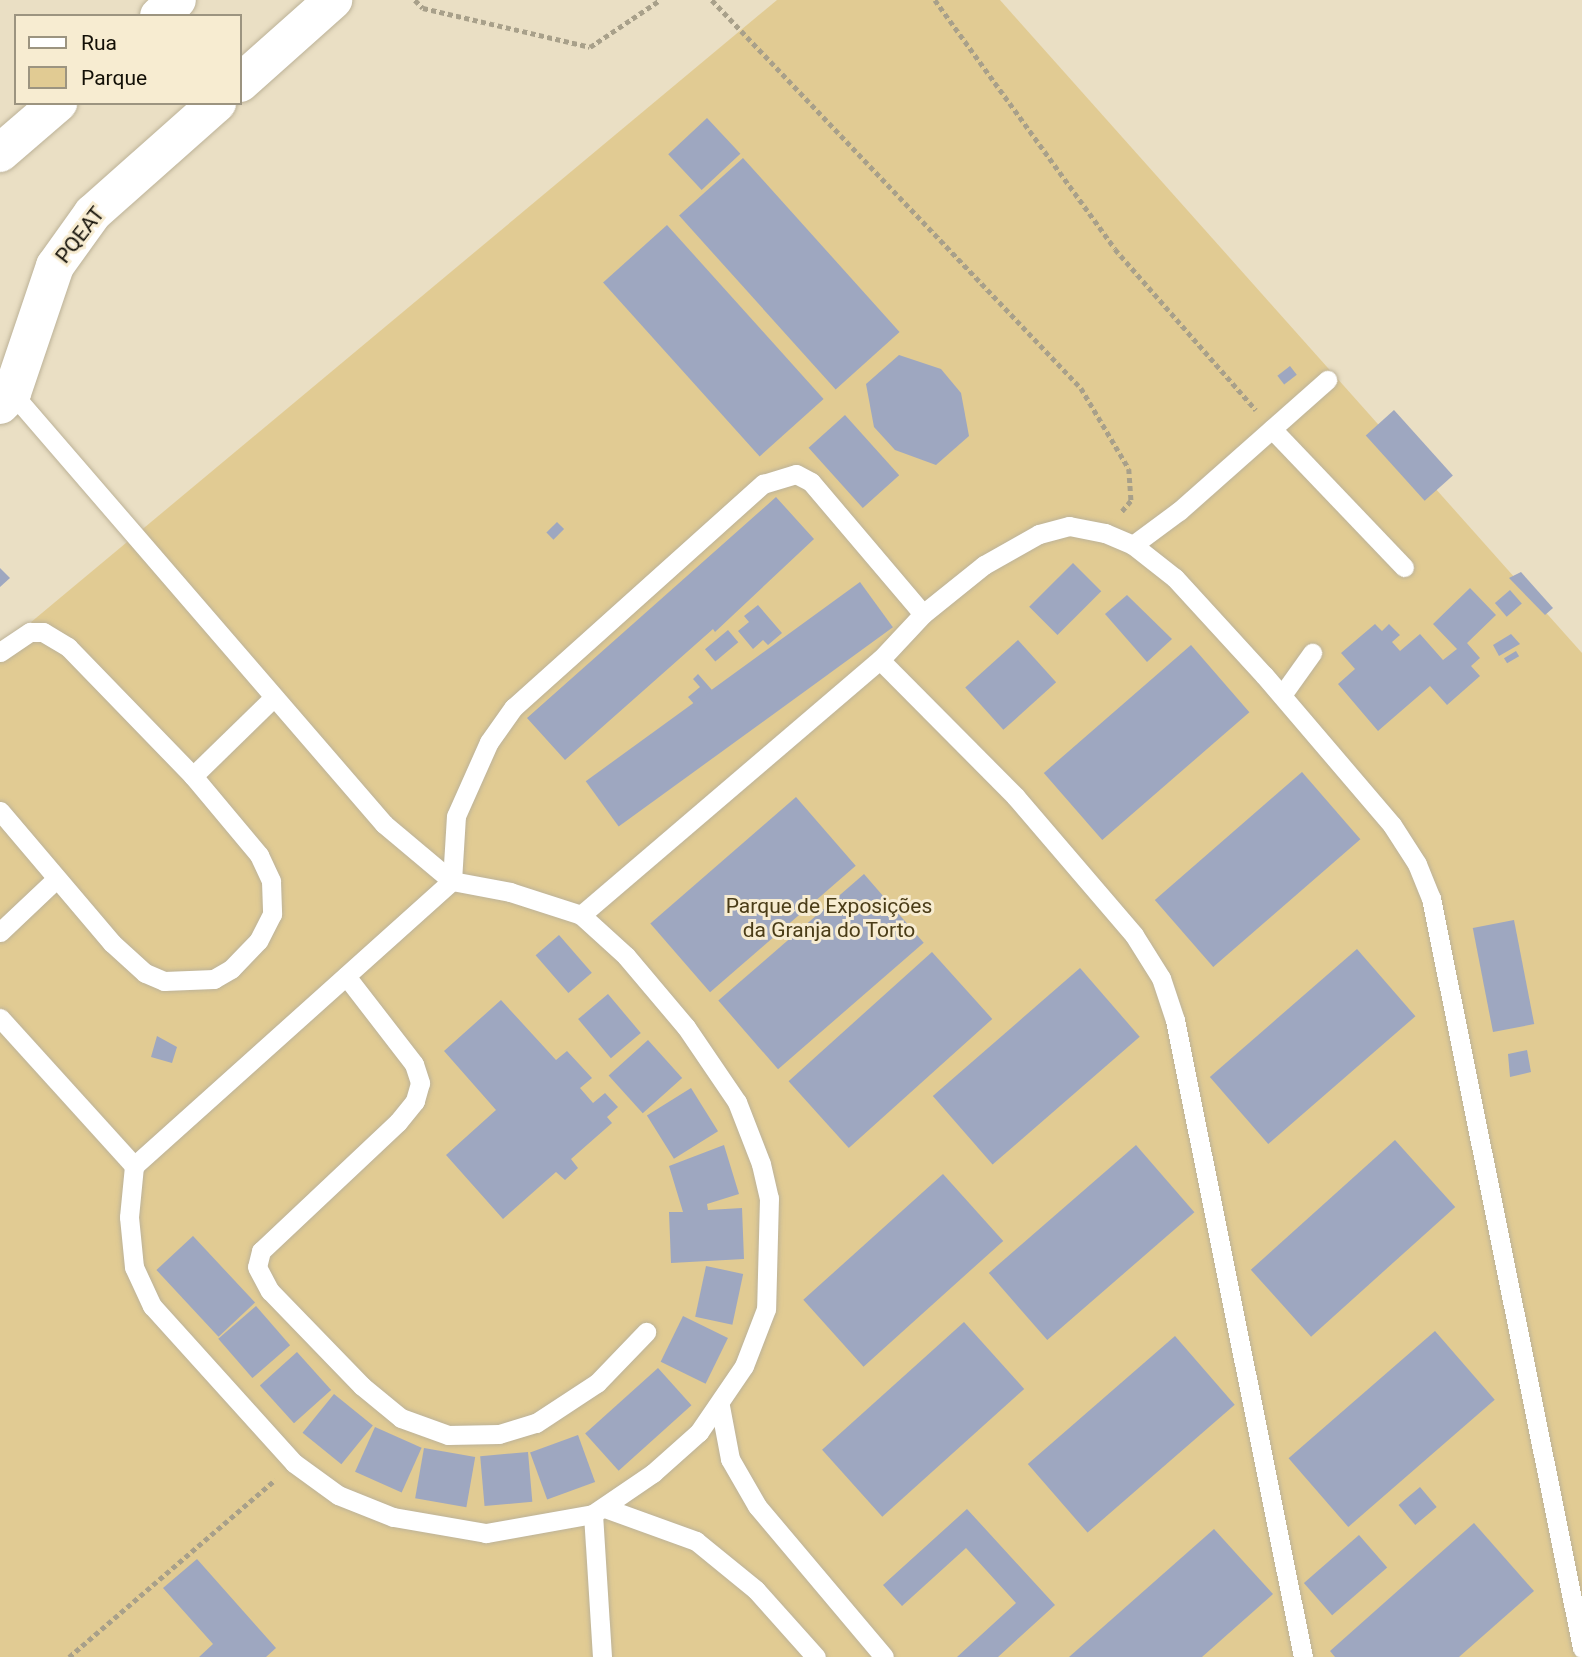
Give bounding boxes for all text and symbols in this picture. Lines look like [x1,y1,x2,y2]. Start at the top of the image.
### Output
legend [14,14,242,105]
text: Rua [81,31,117,55]
text: Parque [81,66,147,90]
street label: PQEAT [50,202,110,268]
park label: Parque de Exposições da Granja do Torto [726,893,932,943]

